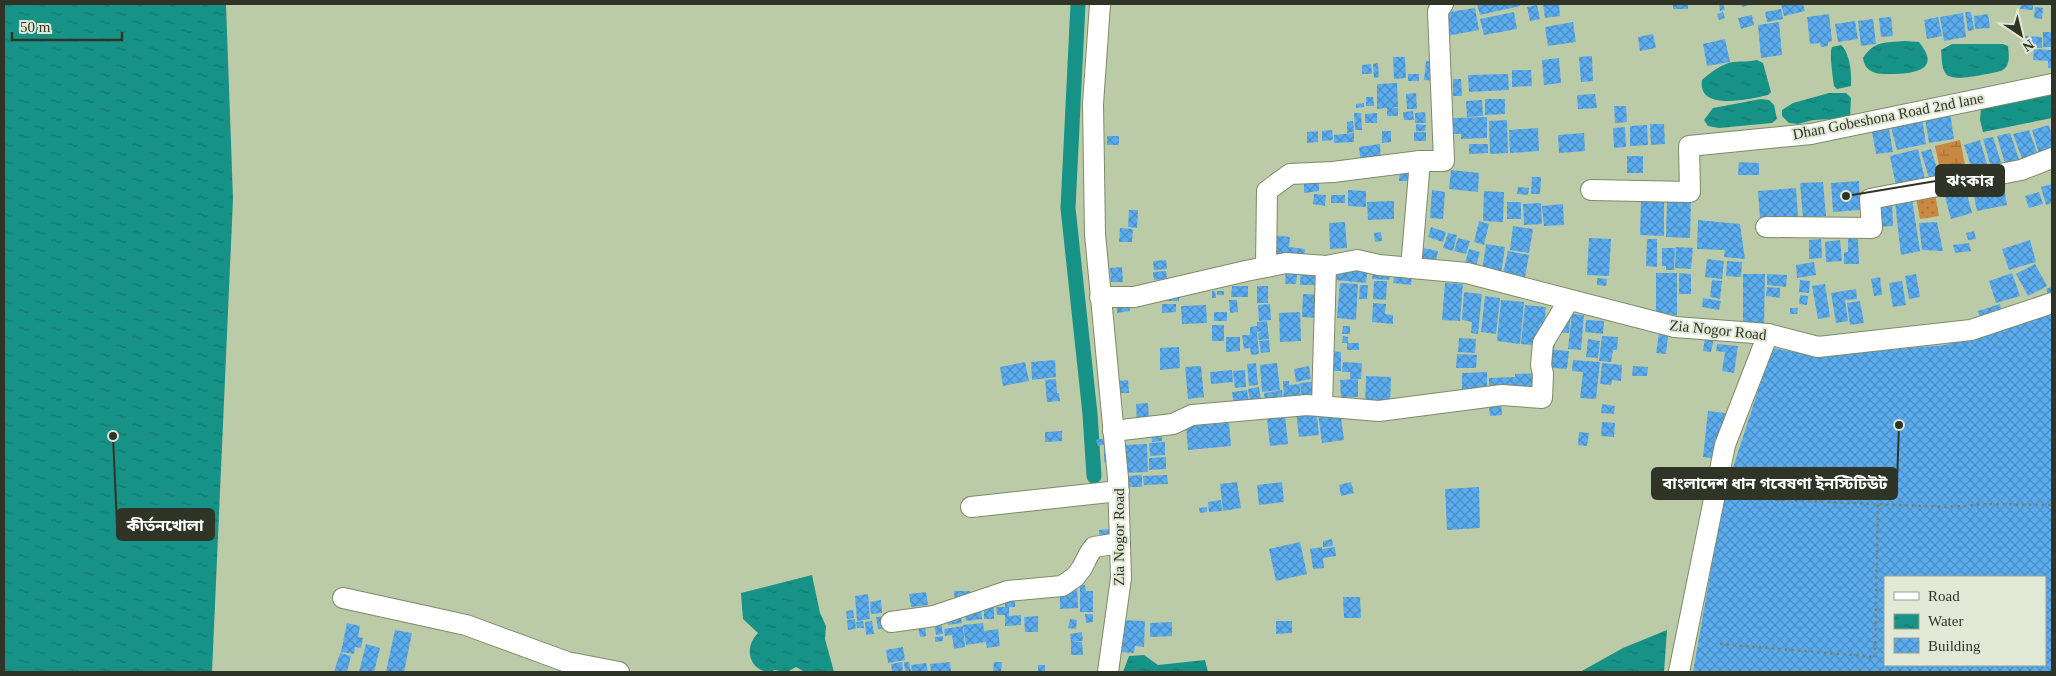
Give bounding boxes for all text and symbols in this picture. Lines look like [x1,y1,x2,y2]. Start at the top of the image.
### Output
scale bar [12,10,122,42]
north arrow [1996,10,2046,60]
text: 50 m [20,19,51,35]
text: N [2020,36,2037,54]
street label: Dhan Gobeshona Road 2nd lane [1791,90,1985,142]
callout: ঝংকার [1936,165,2004,196]
text: ঝংকার [1945,172,1994,189]
street label: Zia Nogor Road [1669,317,1768,343]
callout: বাংলাদেশ ধান গবেষণা ইনস্টিটিউট [1652,468,1897,499]
text: বাংলাদেশ ধান গবেষণা ইনস্টিটিউট [1662,474,1888,492]
street label: Zia Nogor Road [1111,488,1127,586]
callout: কীর্তনখোলা [117,509,214,540]
text: কীর্তনখোলা [126,516,204,534]
legend [1884,576,2046,666]
text: Road [1928,588,1960,604]
text: Water [1928,613,1963,629]
text: Building [1928,638,1981,654]

